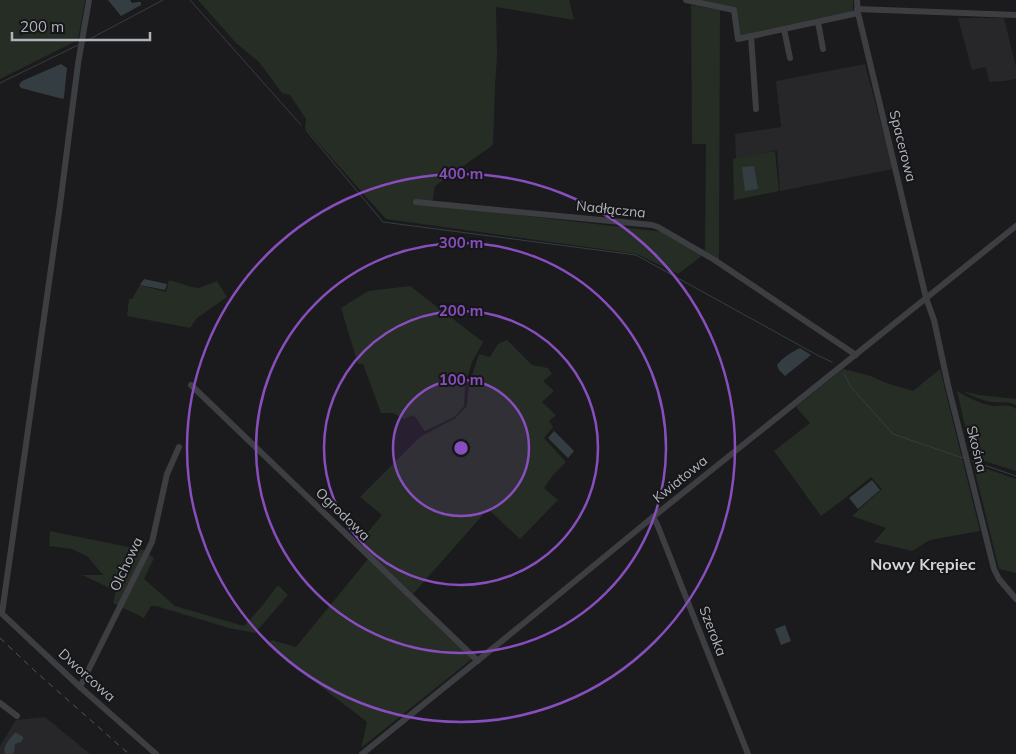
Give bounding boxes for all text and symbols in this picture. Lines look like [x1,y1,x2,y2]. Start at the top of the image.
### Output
scale bar [12,10,150,42]
text: 200 m [20,17,64,36]
street label: Spacerowa [885,108,921,184]
text: 400 m [439,164,483,183]
street label: Nadłączna [575,196,647,222]
text: 300 m [439,233,483,252]
text: 200 m [439,301,483,320]
text: 100 m [439,370,483,389]
street label: Skośna [963,424,991,474]
centre of rings [452,439,470,457]
street label: Kwiatowa [649,451,711,507]
street label: Ogrodowa [312,484,374,544]
street label: Olchowa [106,534,146,594]
district label: Nowy Krępiec [870,554,976,574]
street label: Szeroka [695,604,731,658]
street label: Dworcowa [55,645,119,705]

